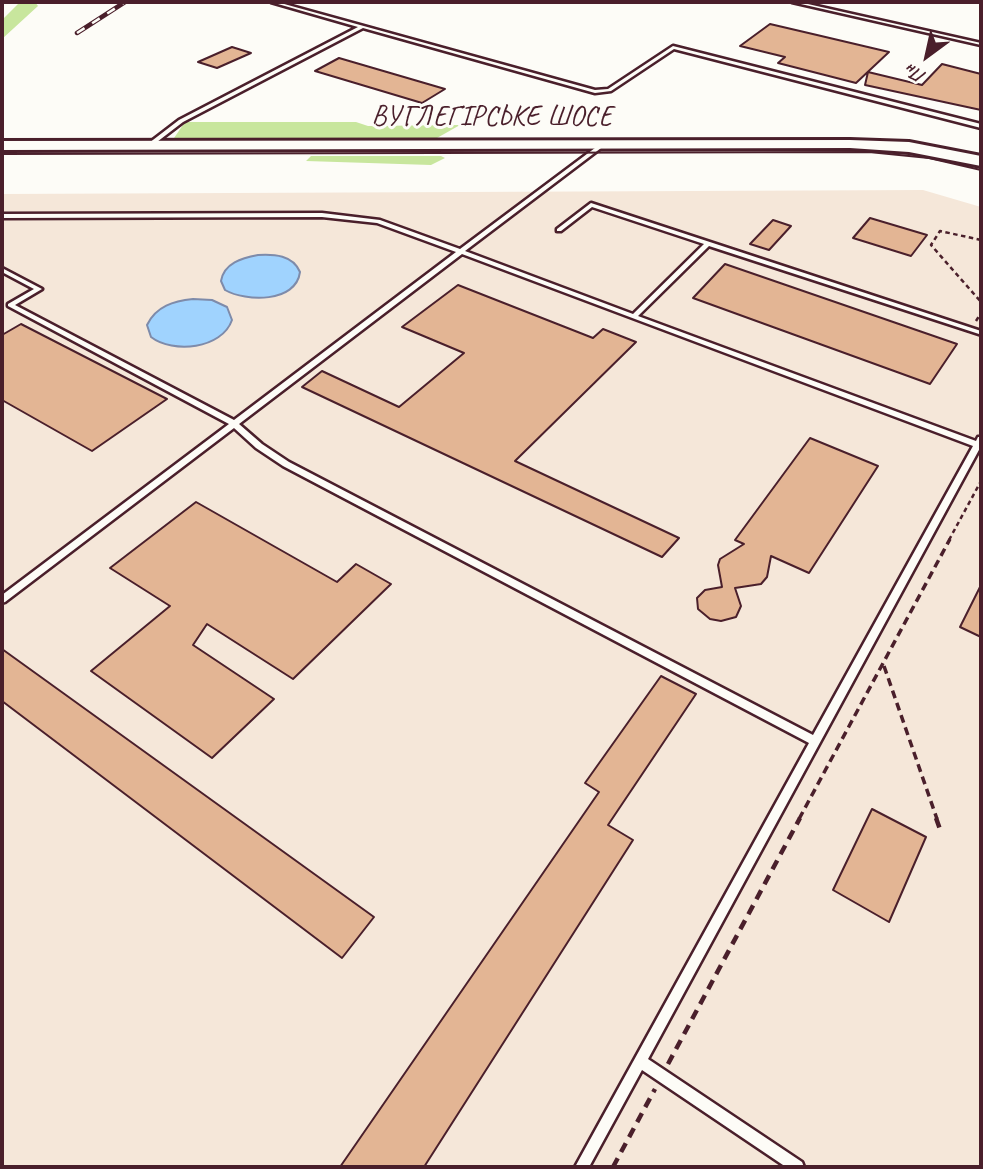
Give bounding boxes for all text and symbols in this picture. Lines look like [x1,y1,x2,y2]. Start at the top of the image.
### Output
north arrow [892,21,962,91]
text: Пн [901,58,930,89]
street label: ВУГЛЕГІРСЬКЕ ШОСЕ [372,101,612,135]

